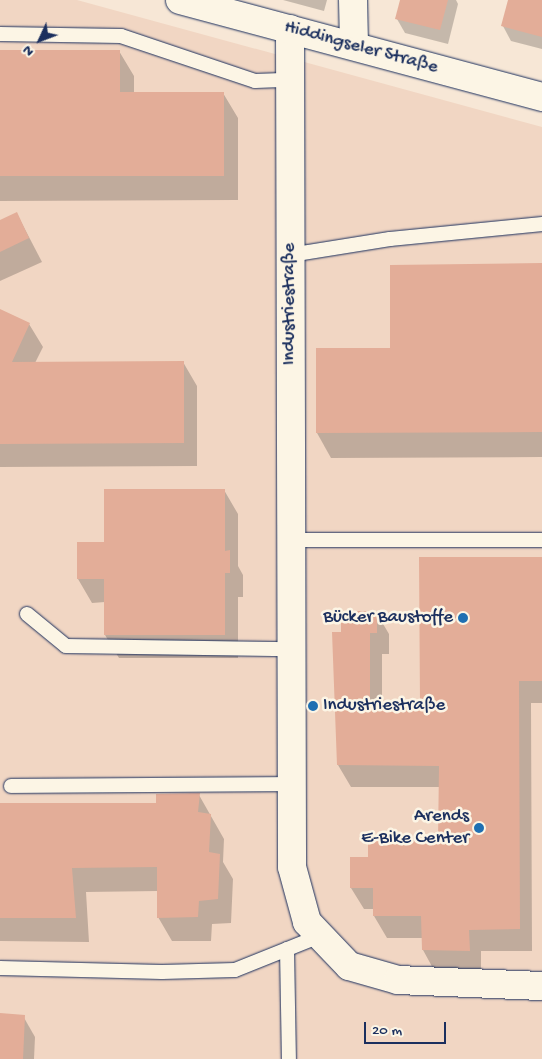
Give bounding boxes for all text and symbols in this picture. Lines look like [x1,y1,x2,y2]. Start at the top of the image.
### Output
north arrow [15,15,65,65]
street label: Hiddingseler Straße [282,16,440,80]
text: N [19,41,38,60]
street label: Industriestraße [279,243,301,365]
place label: Bücker Baustoffe [323,607,453,629]
marker: Bücker Baustoffe [457,612,469,624]
place label: Industriestraße [323,695,445,717]
marker: Industriestraße [307,700,319,712]
place label: Arends E-Bike Center [361,806,469,850]
marker: Arends E-Bike Center [473,822,485,834]
scale bar [367,1012,450,1044]
text: 20 m [372,1022,402,1040]

